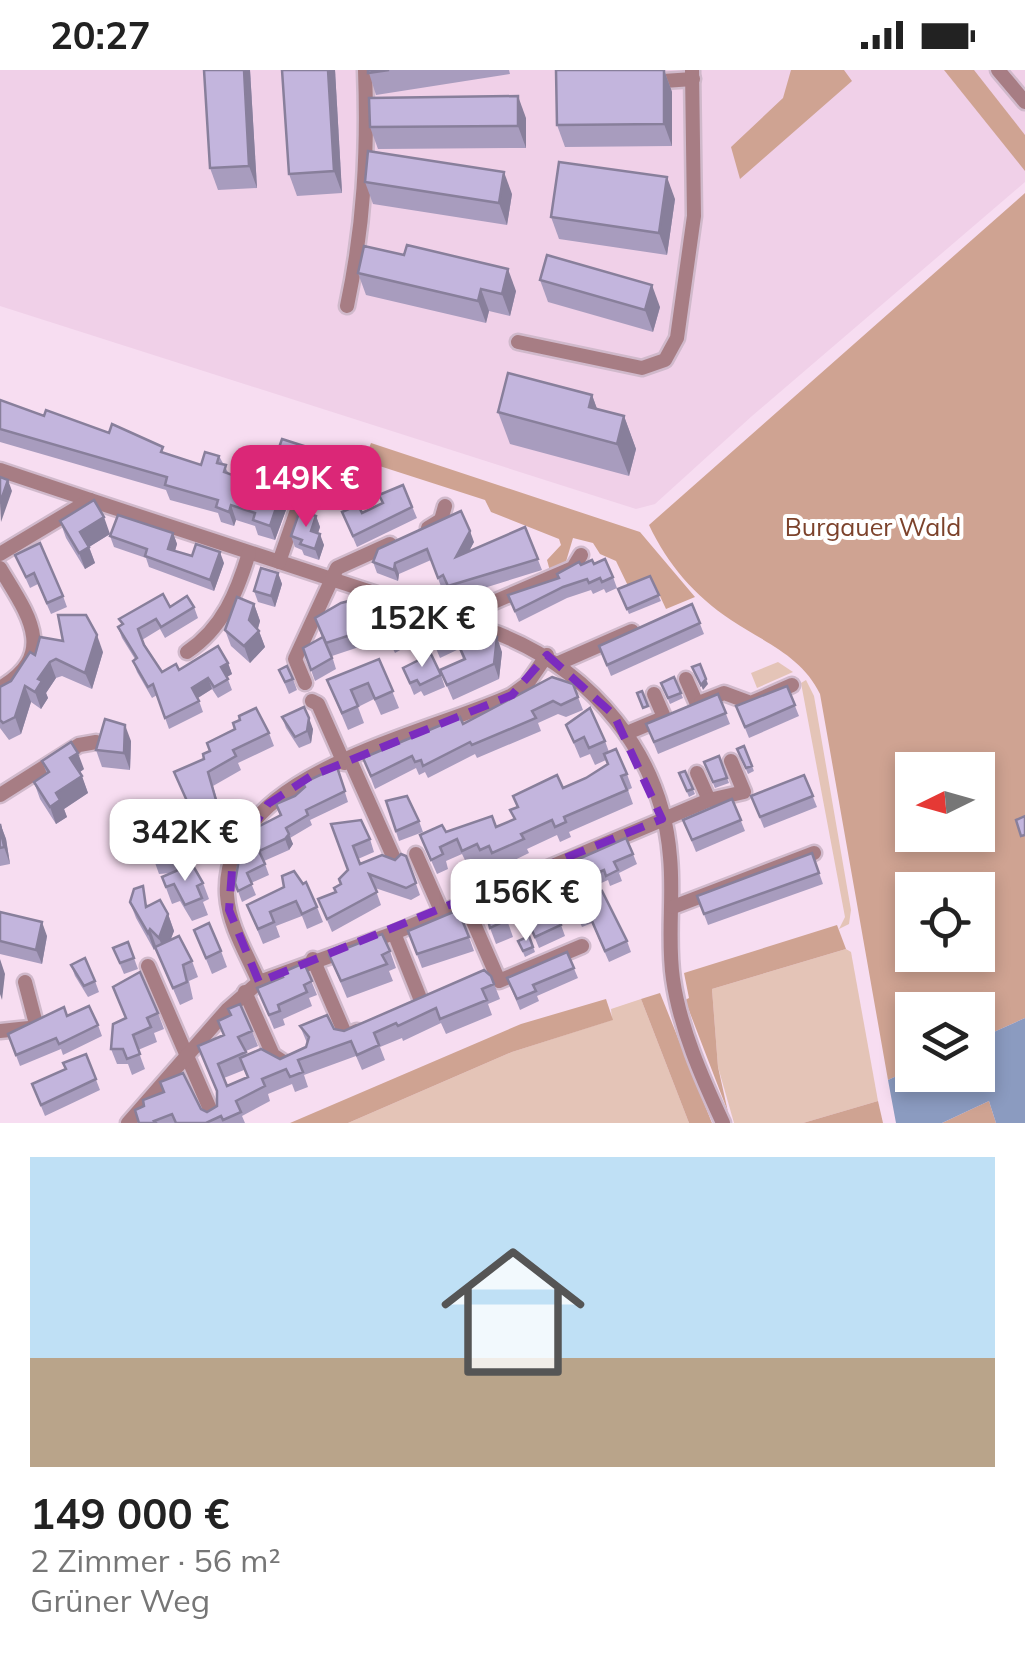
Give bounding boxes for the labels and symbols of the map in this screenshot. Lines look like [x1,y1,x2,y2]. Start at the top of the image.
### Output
pin: 149K € [225,445,387,530]
park label: Burgauer Wald [785,511,961,542]
pin: 152K € [341,585,503,670]
north arrow [895,752,995,852]
pin: 342K € [104,799,266,884]
pin: 156K € [445,859,607,944]

